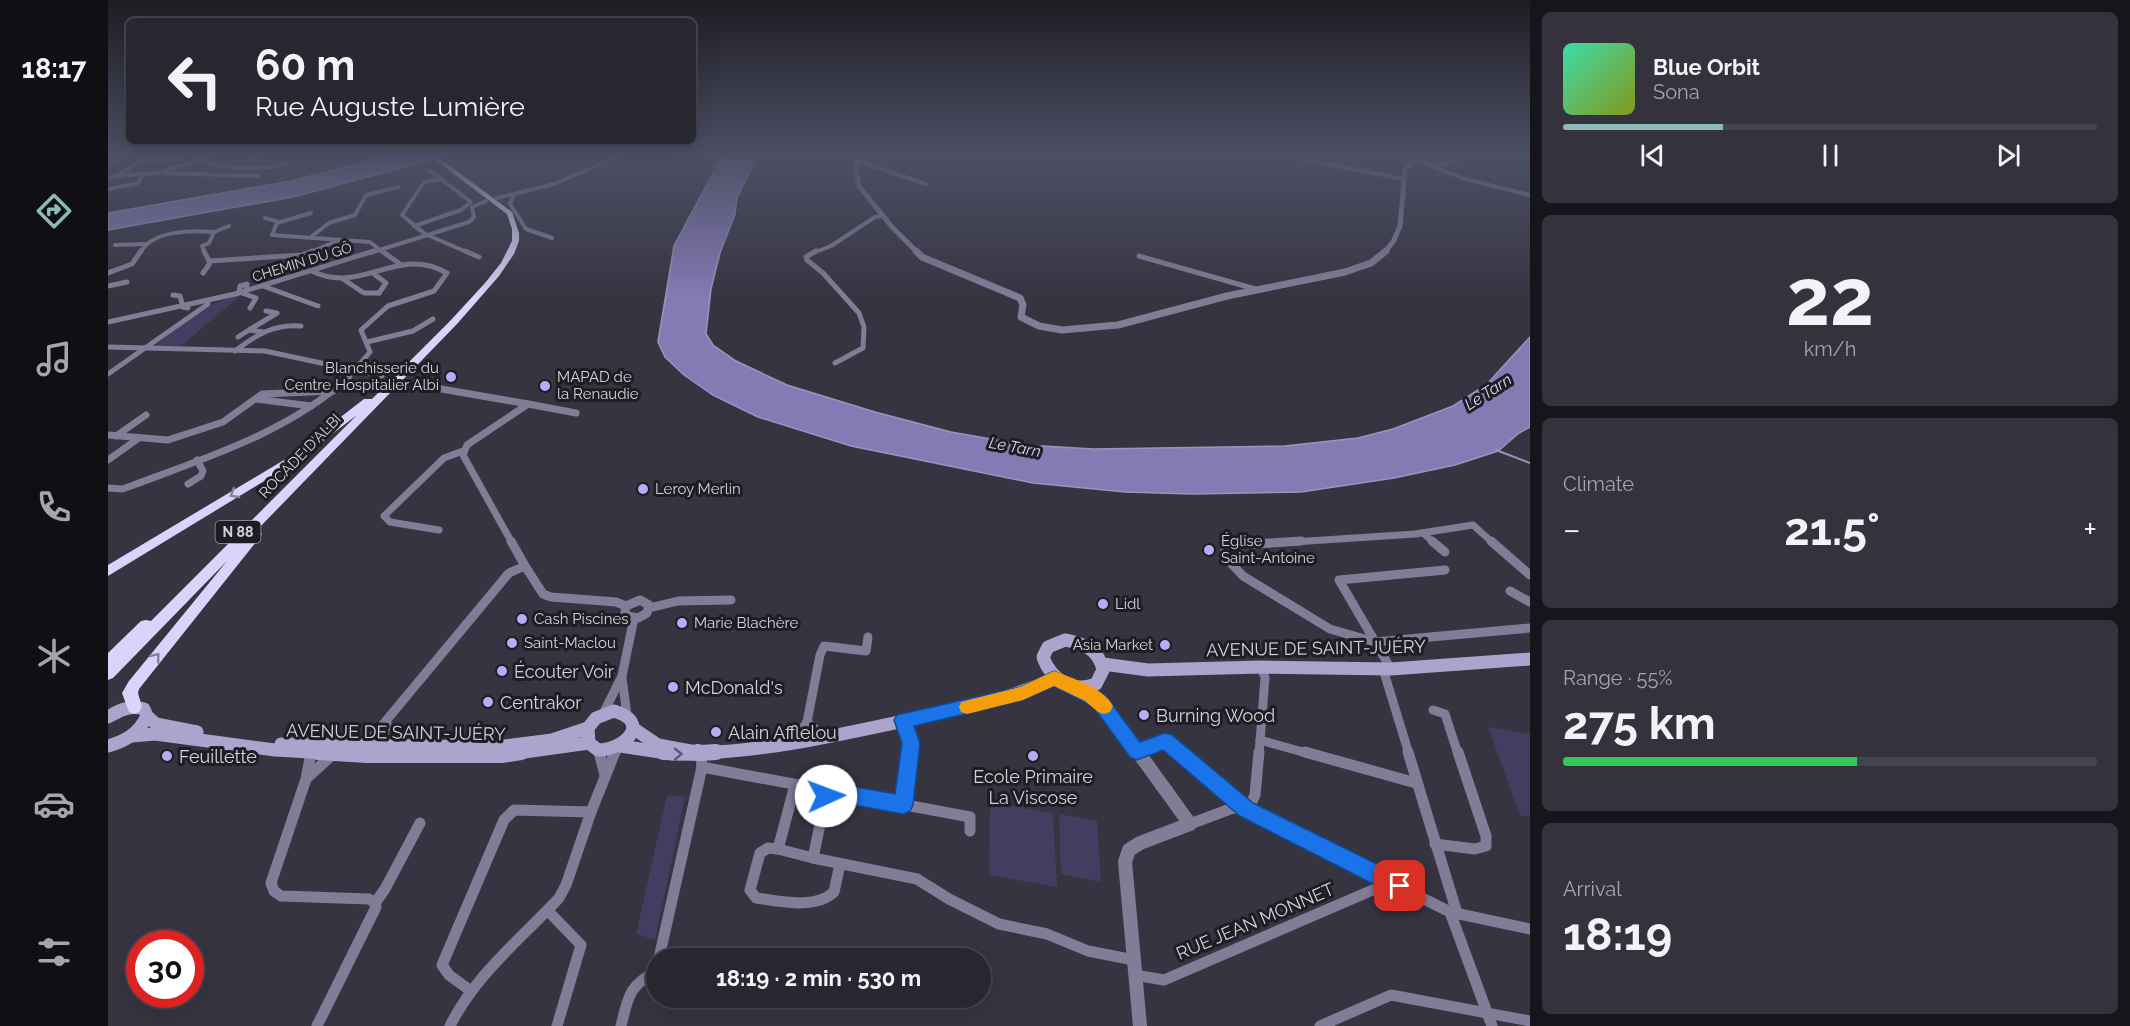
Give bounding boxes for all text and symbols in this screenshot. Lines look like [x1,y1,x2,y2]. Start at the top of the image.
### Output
text: 60 m [255,41,355,90]
icon: left [156,42,234,120]
text: 18:17 [22,53,86,84]
text: Blue Orbit [1653,54,1760,80]
text: Sona [1653,80,1700,104]
text: Rue Auguste Lumière [255,91,525,122]
icon: previous [1636,139,1669,172]
icon: pause [1814,139,1847,172]
icon: next [1992,139,2025,172]
icon: directions [33,190,75,232]
street label: CHEMIN DU GÔ [250,238,354,285]
text: 22 [1786,252,1874,343]
text: km/h [1804,337,1856,361]
icon: music [33,338,75,380]
place label: Blanchisserie du Centre Hospitalier Albi [285,359,439,394]
place label: MAPAD de la Renaudie [557,368,639,403]
marker: Blanchisserie du Centre Hospitalier Albi [444,370,458,384]
water label: Le Tarn [1461,370,1515,414]
marker: MAPAD de la Renaudie [538,379,552,393]
street label: ROCADE D'ALBI [255,410,345,502]
water label: Le Tarn [988,433,1042,461]
text: Climate [1563,472,1634,496]
place label: Leroy Merlin [655,480,741,498]
marker: Leroy Merlin [636,482,650,496]
icon: phone [33,486,75,528]
one-way arrow [230,486,240,498]
text: 21.5° [1784,503,1880,556]
text: − [1563,510,1581,549]
text: + [2083,510,2097,549]
road number: N 88 [216,521,260,543]
place label: Église Saint-Antoine [1221,532,1315,567]
marker: Église Saint-Antoine [1202,543,1216,557]
place label: Lidl [1115,595,1141,613]
marker: Lidl [1096,597,1110,611]
place label: Cash Piscines [534,610,628,628]
marker: Cash Piscines [515,612,529,626]
place label: Marie Blachère [694,614,798,632]
marker: Marie Blachère [675,616,689,630]
place label: Saint-Maclou [524,634,616,652]
icon: climate [33,635,75,677]
street label: AVENUE DE SAINT-JUÉRY [1206,635,1426,660]
marker: Saint-Maclou [505,636,519,650]
place label: Asia Market [1073,636,1153,654]
marker: Asia Market [1158,638,1172,652]
one-way arrow [149,653,160,664]
place label: Écouter Voir [514,660,615,682]
marker: Écouter Voir [495,664,509,678]
text: Range · 55% [1563,666,1673,690]
place label: McDonald's [685,677,783,698]
marker: McDonald's [666,680,680,694]
place label: Centrakor [500,692,582,713]
marker: Centrakor [481,695,495,709]
text: 275 km [1563,697,1716,750]
place label: Burning Wood [1156,705,1275,726]
marker: Burning Wood [1137,708,1151,722]
street label: AVENUE DE SAINT-JUÉRY [286,719,506,744]
place label: Alain Afflelou [728,722,837,743]
marker: Alain Afflelou [709,725,723,739]
place label: Feuillette [179,746,257,767]
one-way arrow [674,747,683,760]
marker: Feuillette [160,749,174,763]
marker: Ecole Primaire La Viscose [1026,749,1040,763]
position arrow [794,764,858,828]
place label: Ecole Primaire La Viscose [973,766,1093,808]
icon: car [33,783,75,825]
pin [1374,860,1425,911]
icon: arrive [1383,869,1416,902]
text: Arrival [1563,877,1622,901]
street label: RUE JEAN MONNET [1173,878,1337,964]
text: 18:19 [1563,908,1672,961]
speed limit sign: 30 [126,930,204,1008]
icon: filters [33,931,75,973]
text: 18:19 · 2 min · 530 m [716,965,921,991]

